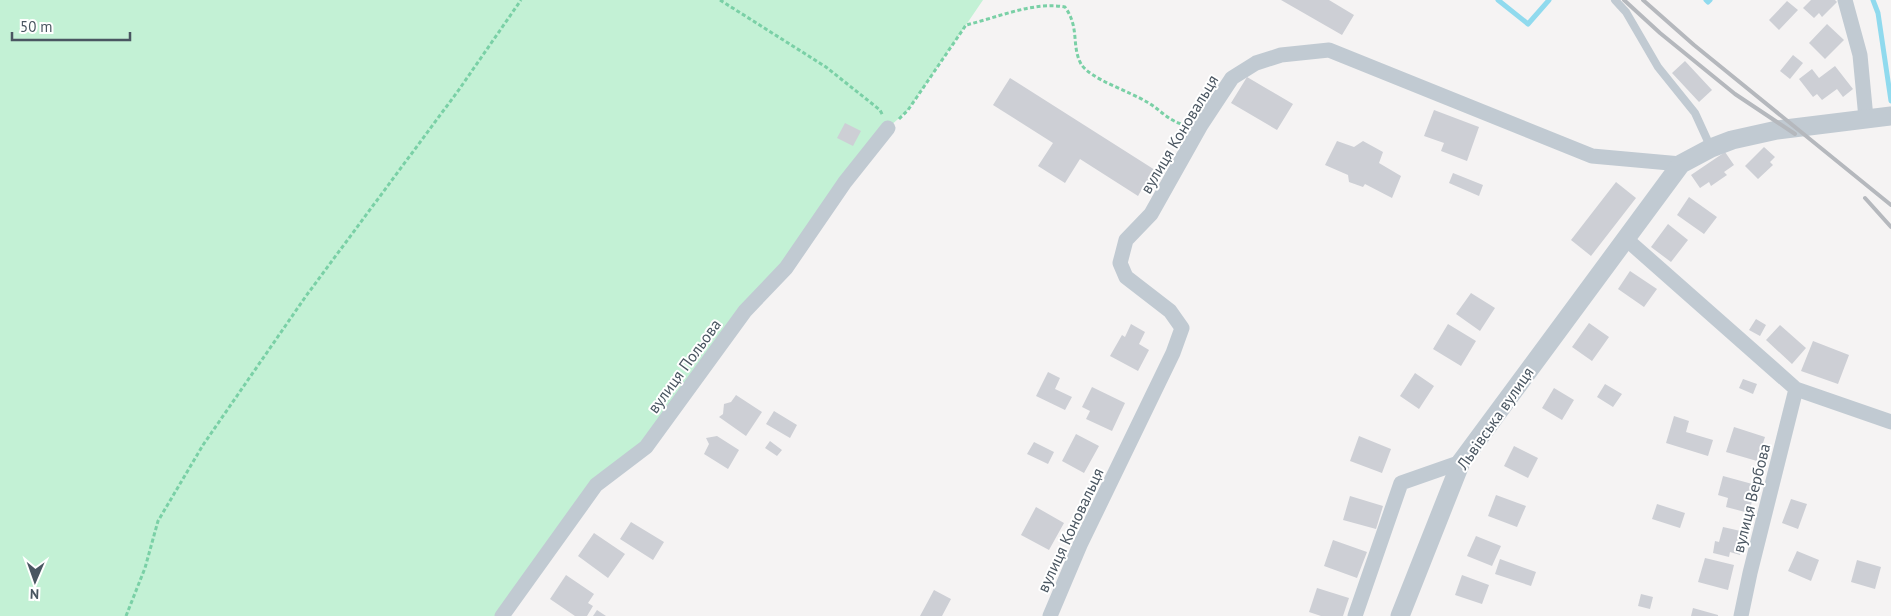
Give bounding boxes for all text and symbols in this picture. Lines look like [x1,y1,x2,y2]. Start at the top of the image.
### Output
scale bar [12,10,130,42]
text: 50 m [20,17,53,36]
street label: вулиця Коновальця [1136,71,1222,197]
street label: вулиця Польова [643,315,725,417]
street label: Львівська вулиця [1452,363,1538,474]
street label: вулиця Вербова [1728,441,1774,555]
street label: вулиця Коновальця [1032,465,1108,595]
north arrow [10,556,60,606]
text: N [30,585,39,603]

